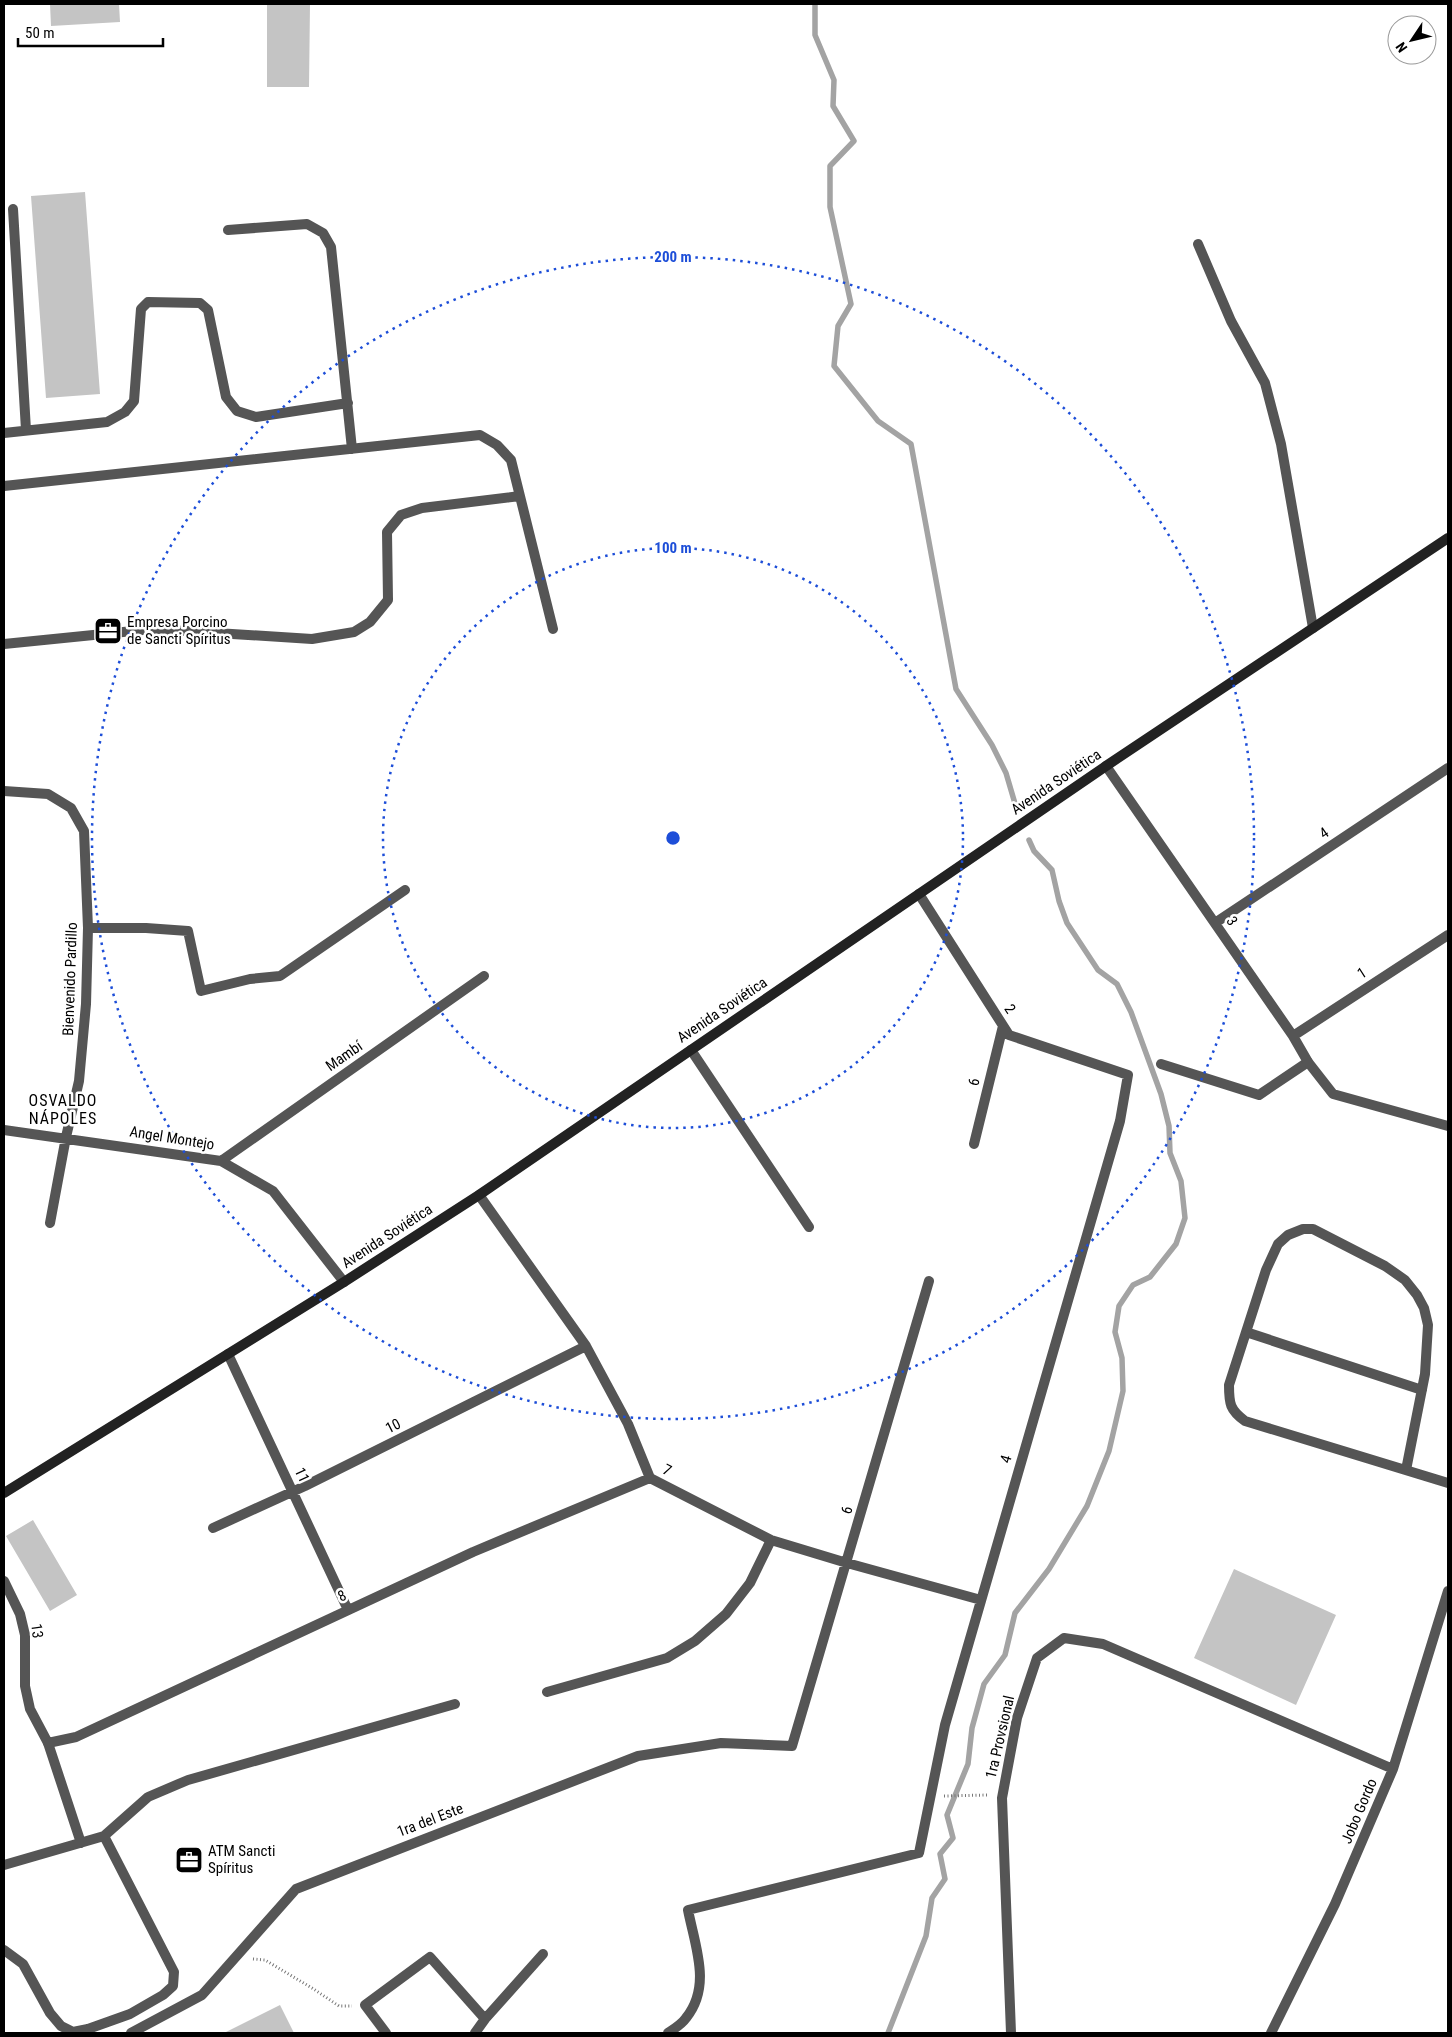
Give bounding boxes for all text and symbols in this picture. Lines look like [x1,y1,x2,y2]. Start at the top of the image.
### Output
scale bar [18,15,162,47]
north arrow [1387,15,1437,65]
text: 50 m [25,24,55,42]
text: N [1392,39,1410,56]
text: 200 m [654,248,692,266]
text: 100 m [654,539,692,557]
place label: Empresa Porcino de Sancti Spíritus [127,613,231,648]
office icon: Empresa Porcino de Sancti Spíritus [93,616,123,646]
street label: Avenida Soviética [1008,745,1104,819]
street label: 4 [1316,823,1332,843]
centre of rings [664,829,682,847]
street label: 3 [1222,913,1242,929]
street label: Bienvenido Pardillo [59,922,81,1036]
street label: 1 [1354,963,1370,983]
street label: Avenida Soviética [674,973,770,1047]
street label: 2 [1000,1001,1020,1017]
street label: Mambí [322,1036,367,1075]
street label: 6 [964,1076,984,1088]
district label: OSVALDO NÁPOLES [29,1091,97,1128]
street label: Angel Montejo [128,1122,216,1154]
street label: Avenida Soviética [338,1200,436,1272]
street label: 10 [382,1415,404,1437]
street label: 4 [996,1453,1016,1465]
street label: 7 [660,1460,674,1480]
street label: 11 [291,1464,313,1486]
street label: 6 [837,1504,857,1516]
street label: 8 [335,1586,349,1606]
street label: 13 [27,1623,47,1639]
street label: 1ra Provsional [982,1694,1018,1780]
street label: Jobo Gordo [1337,1776,1381,1846]
street label: 1ra del Este [394,1799,466,1841]
place label: ATM Sancti Spíritus [208,1842,275,1877]
office icon: ATM Sancti Spíritus [174,1845,204,1875]

